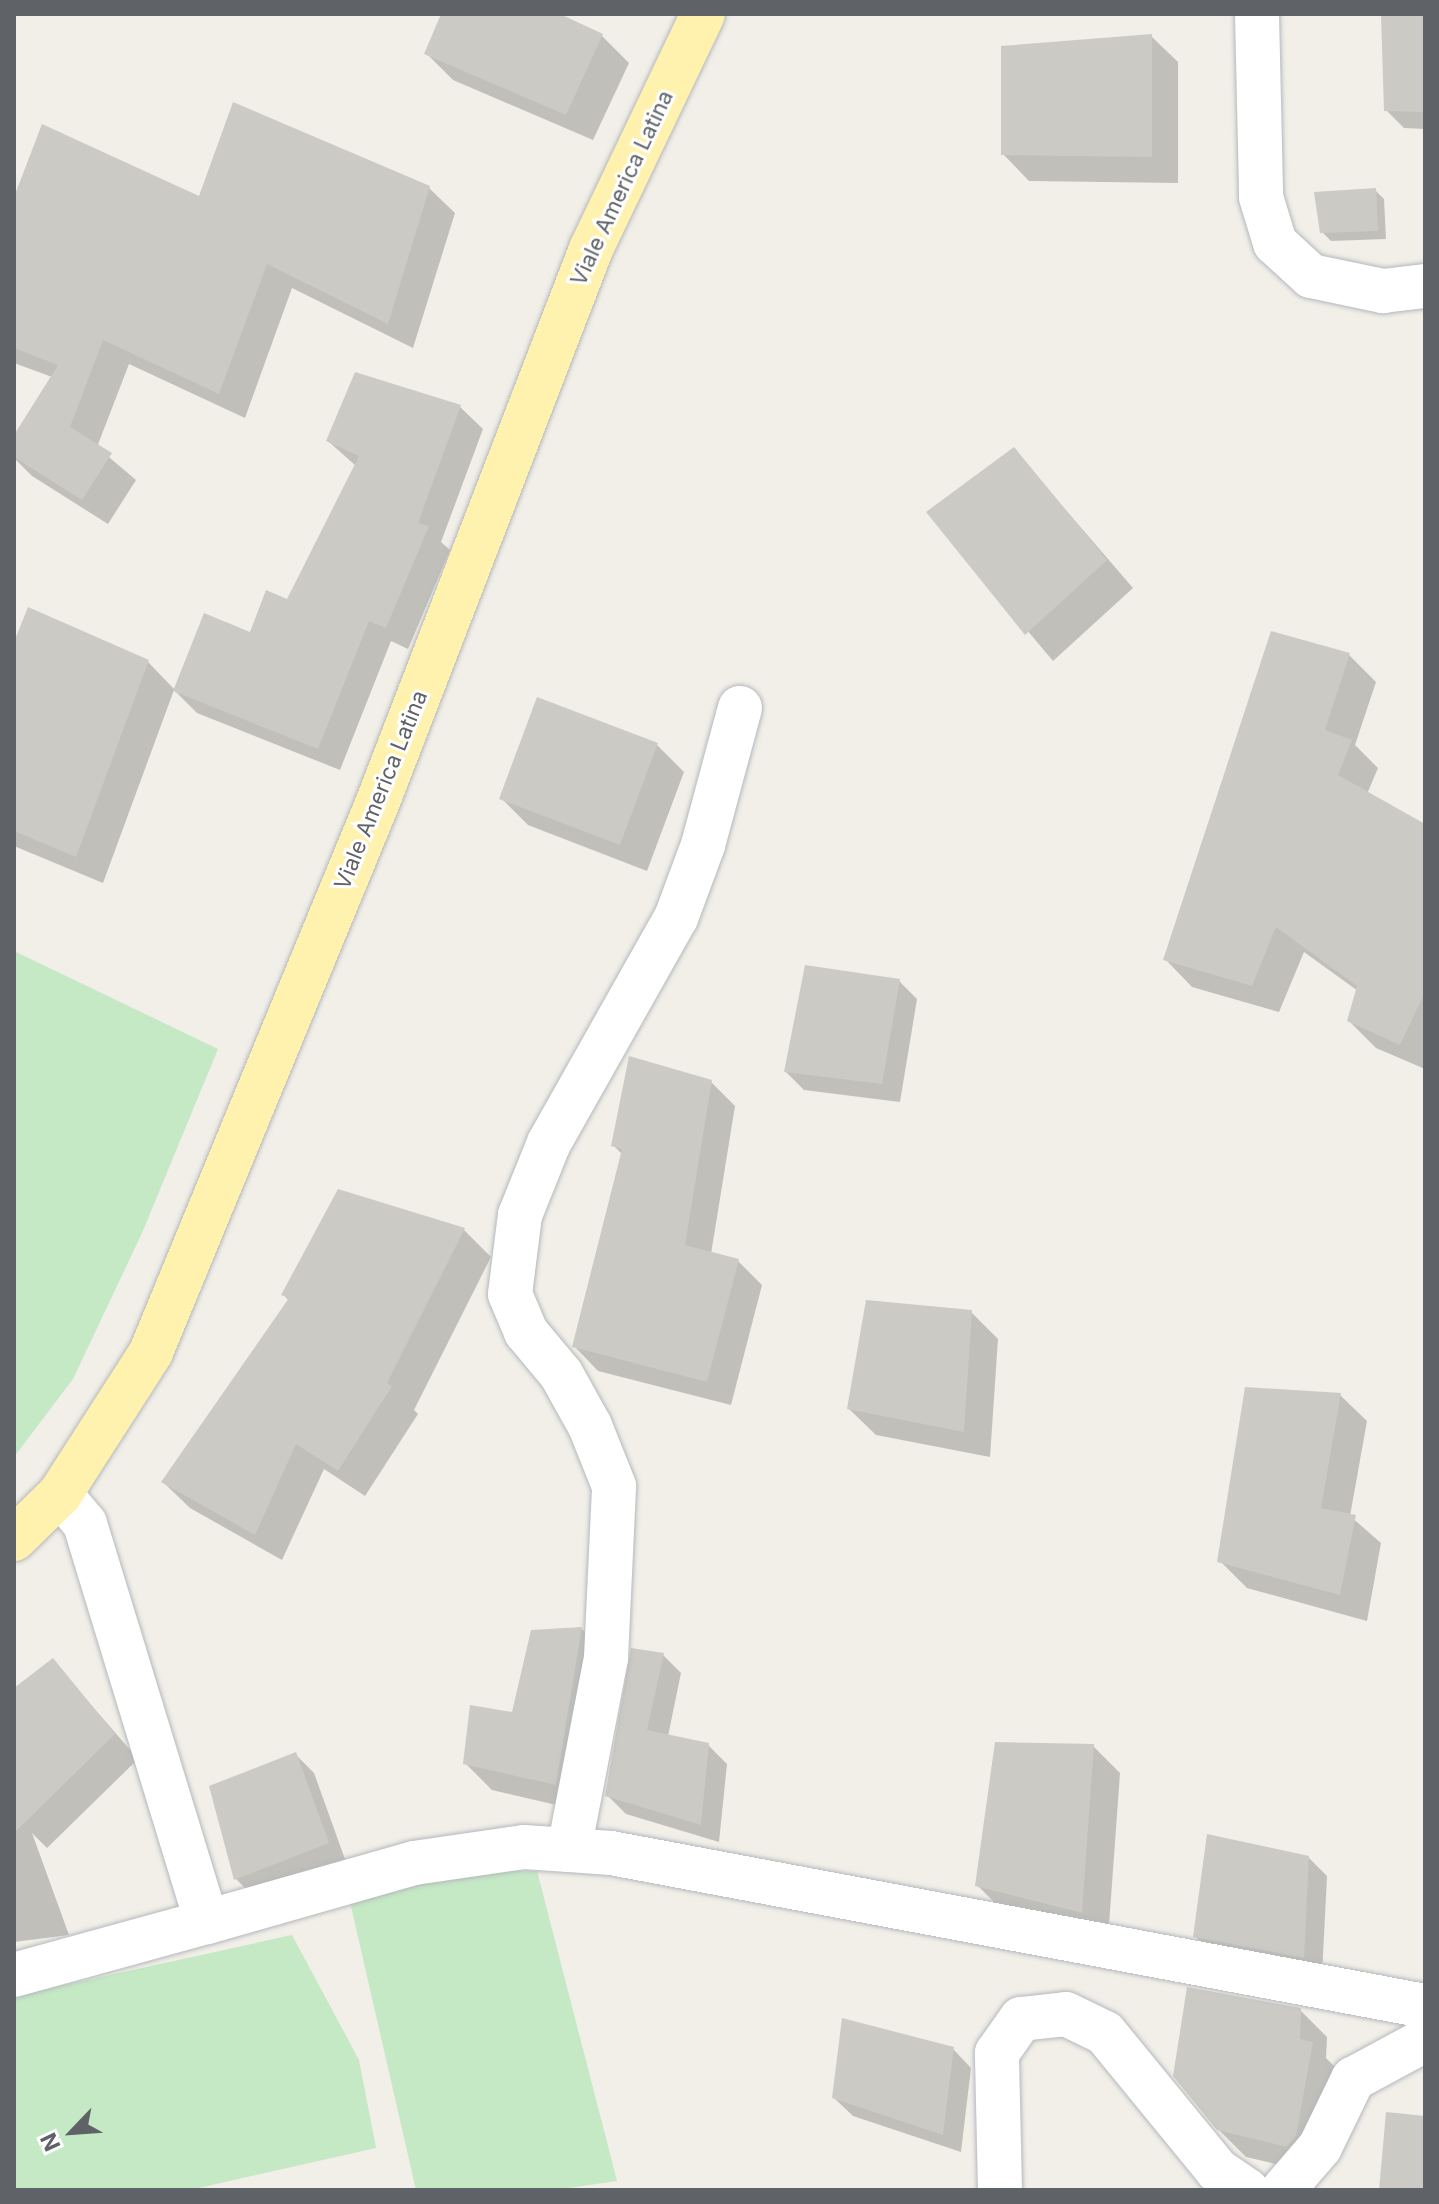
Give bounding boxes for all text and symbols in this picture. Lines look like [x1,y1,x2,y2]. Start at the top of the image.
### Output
street label: Viale America Latina [565,86,679,290]
street label: Viale America Latina [329,687,433,893]
north arrow [32,2092,112,2172]
text: N [35,2129,66,2155]

